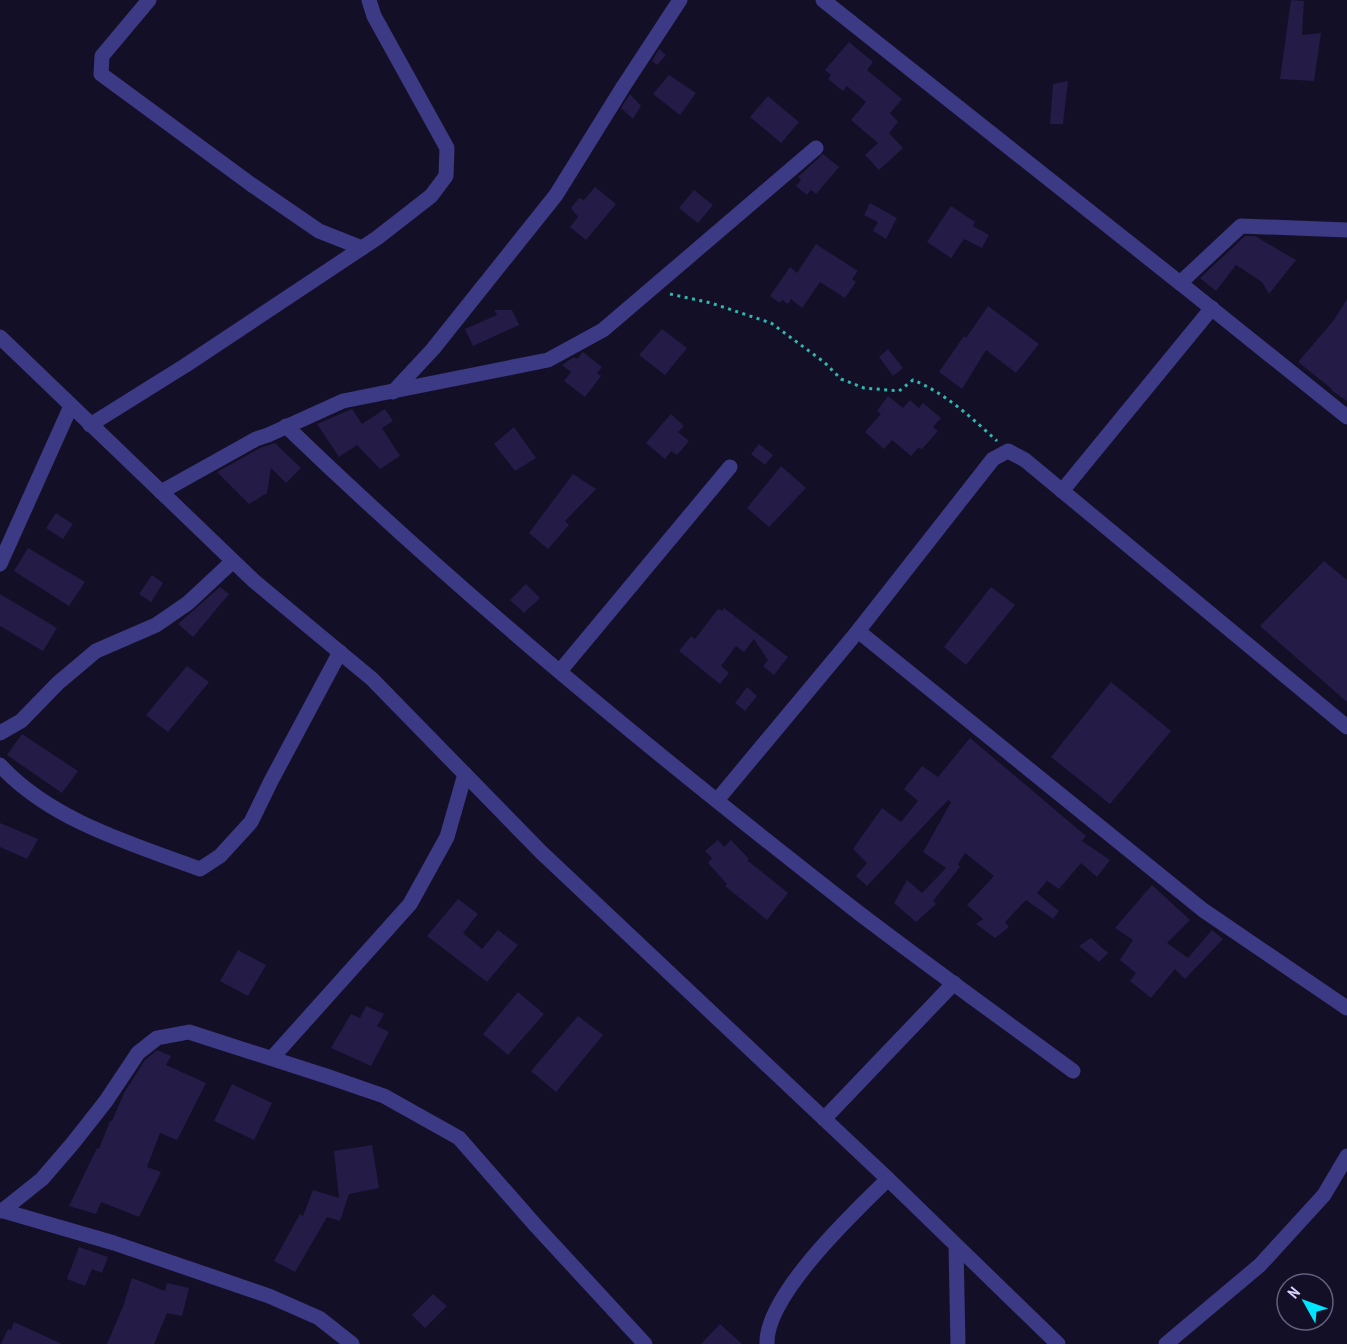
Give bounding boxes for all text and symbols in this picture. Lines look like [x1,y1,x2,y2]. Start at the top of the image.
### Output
north arrow [1275,1272,1335,1332]
text: N [1283,1283,1304,1302]

